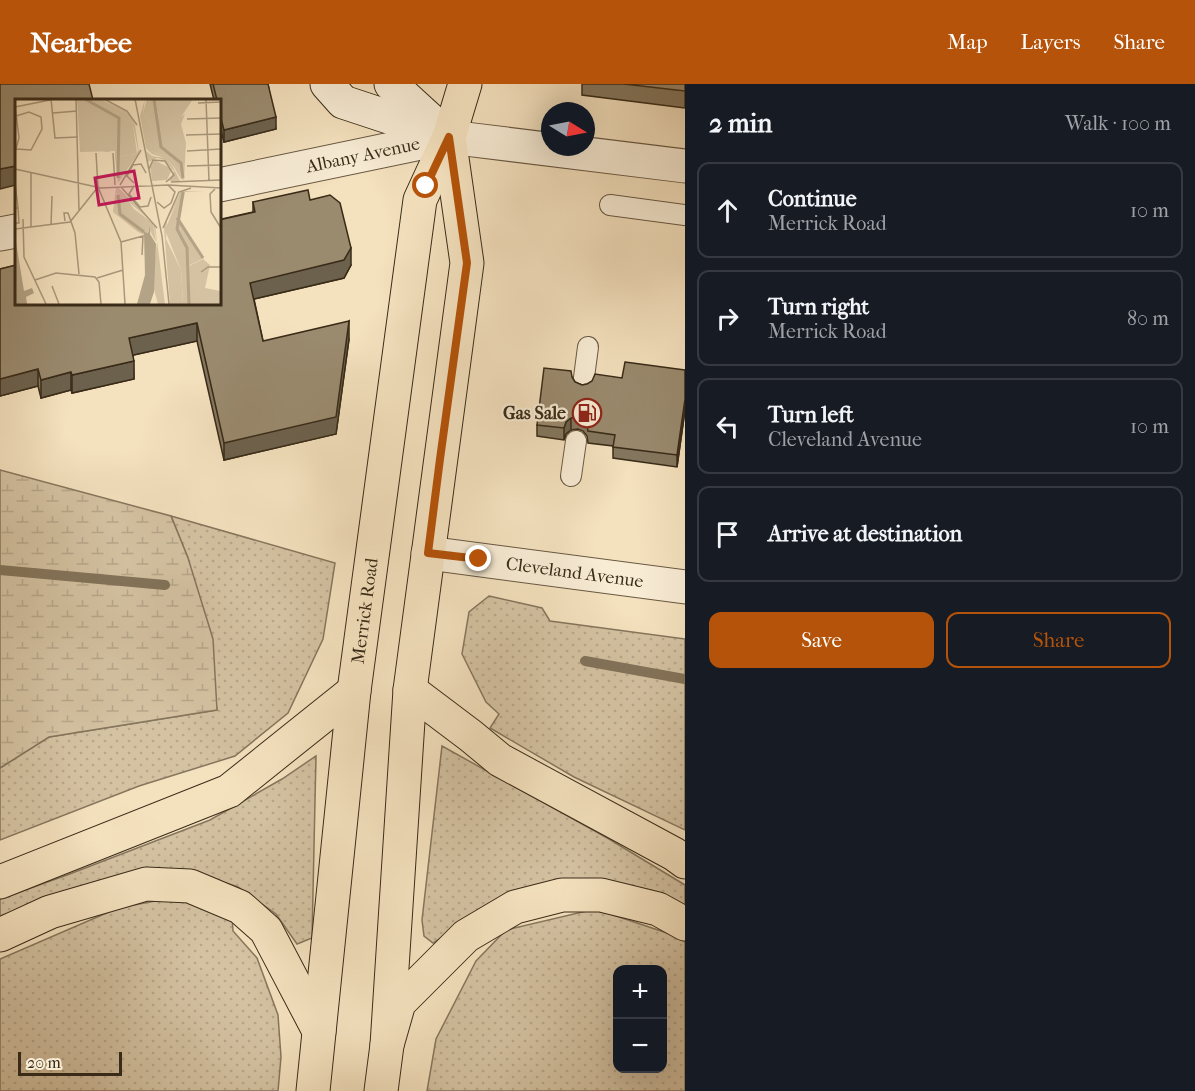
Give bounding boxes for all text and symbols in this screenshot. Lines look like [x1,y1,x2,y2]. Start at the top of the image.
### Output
text: Nearbee [30,26,132,59]
text: Map [947,30,988,54]
text: Layers [1021,30,1080,54]
text: Share [1113,30,1165,54]
inset map [15,99,220,304]
north arrow [541,102,595,156]
text: 2 min [709,108,772,139]
text: Walk · 100 m [1065,112,1171,135]
street label: Albany Avenue [303,133,422,177]
route start [412,172,438,198]
text: Continue [768,186,857,212]
icon: ahead [711,194,744,227]
text: 10 m [1130,199,1169,222]
text: Merrick Road [768,212,887,235]
text: Turn right [768,294,869,320]
icon: right [711,302,744,335]
text: 80 m [1127,307,1169,330]
text: Merrick Road [768,320,887,343]
fuel station icon: Gas Sale [571,397,603,429]
text: Turn left [768,402,854,428]
place label: Gas Sale [503,403,566,424]
icon: left [711,410,744,443]
text: 10 m [1130,415,1169,438]
text: Cleveland Avenue [768,428,922,451]
icon: arrive [711,518,744,551]
text: Arrive at destination [768,521,962,547]
route end [465,545,491,571]
street label: Cleveland Avenue [505,553,645,592]
street label: Merrick Road [347,556,382,665]
button: Save [709,612,934,668]
button: Share [946,612,1171,668]
map controls [613,965,667,1073]
button: + [613,965,667,1019]
button: − [613,1019,667,1073]
scale bar [18,1049,122,1076]
text: 20 m [27,1053,61,1072]

